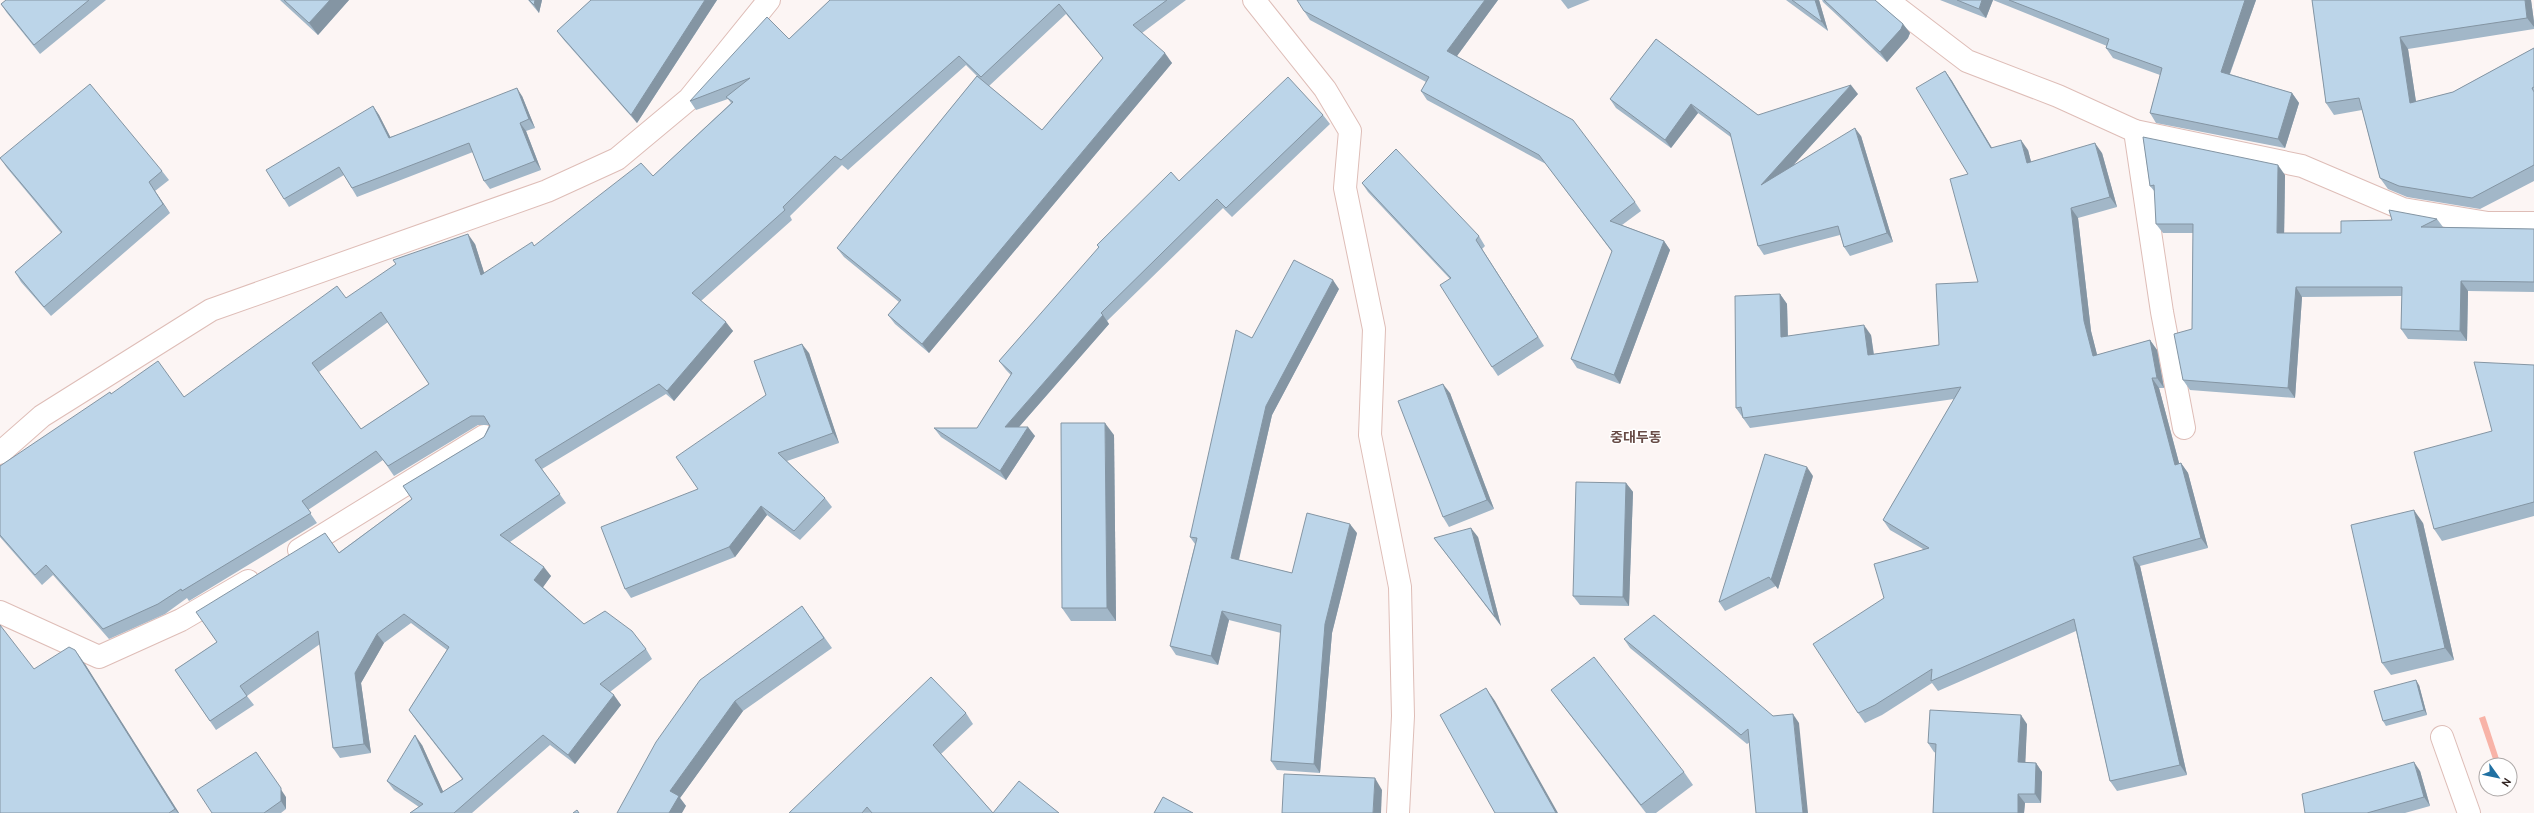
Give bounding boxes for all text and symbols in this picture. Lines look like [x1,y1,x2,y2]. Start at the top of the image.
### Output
district label: 중대두동 [1610,428,1662,446]
north arrow [2478,757,2518,797]
text: N [2498,775,2514,790]

